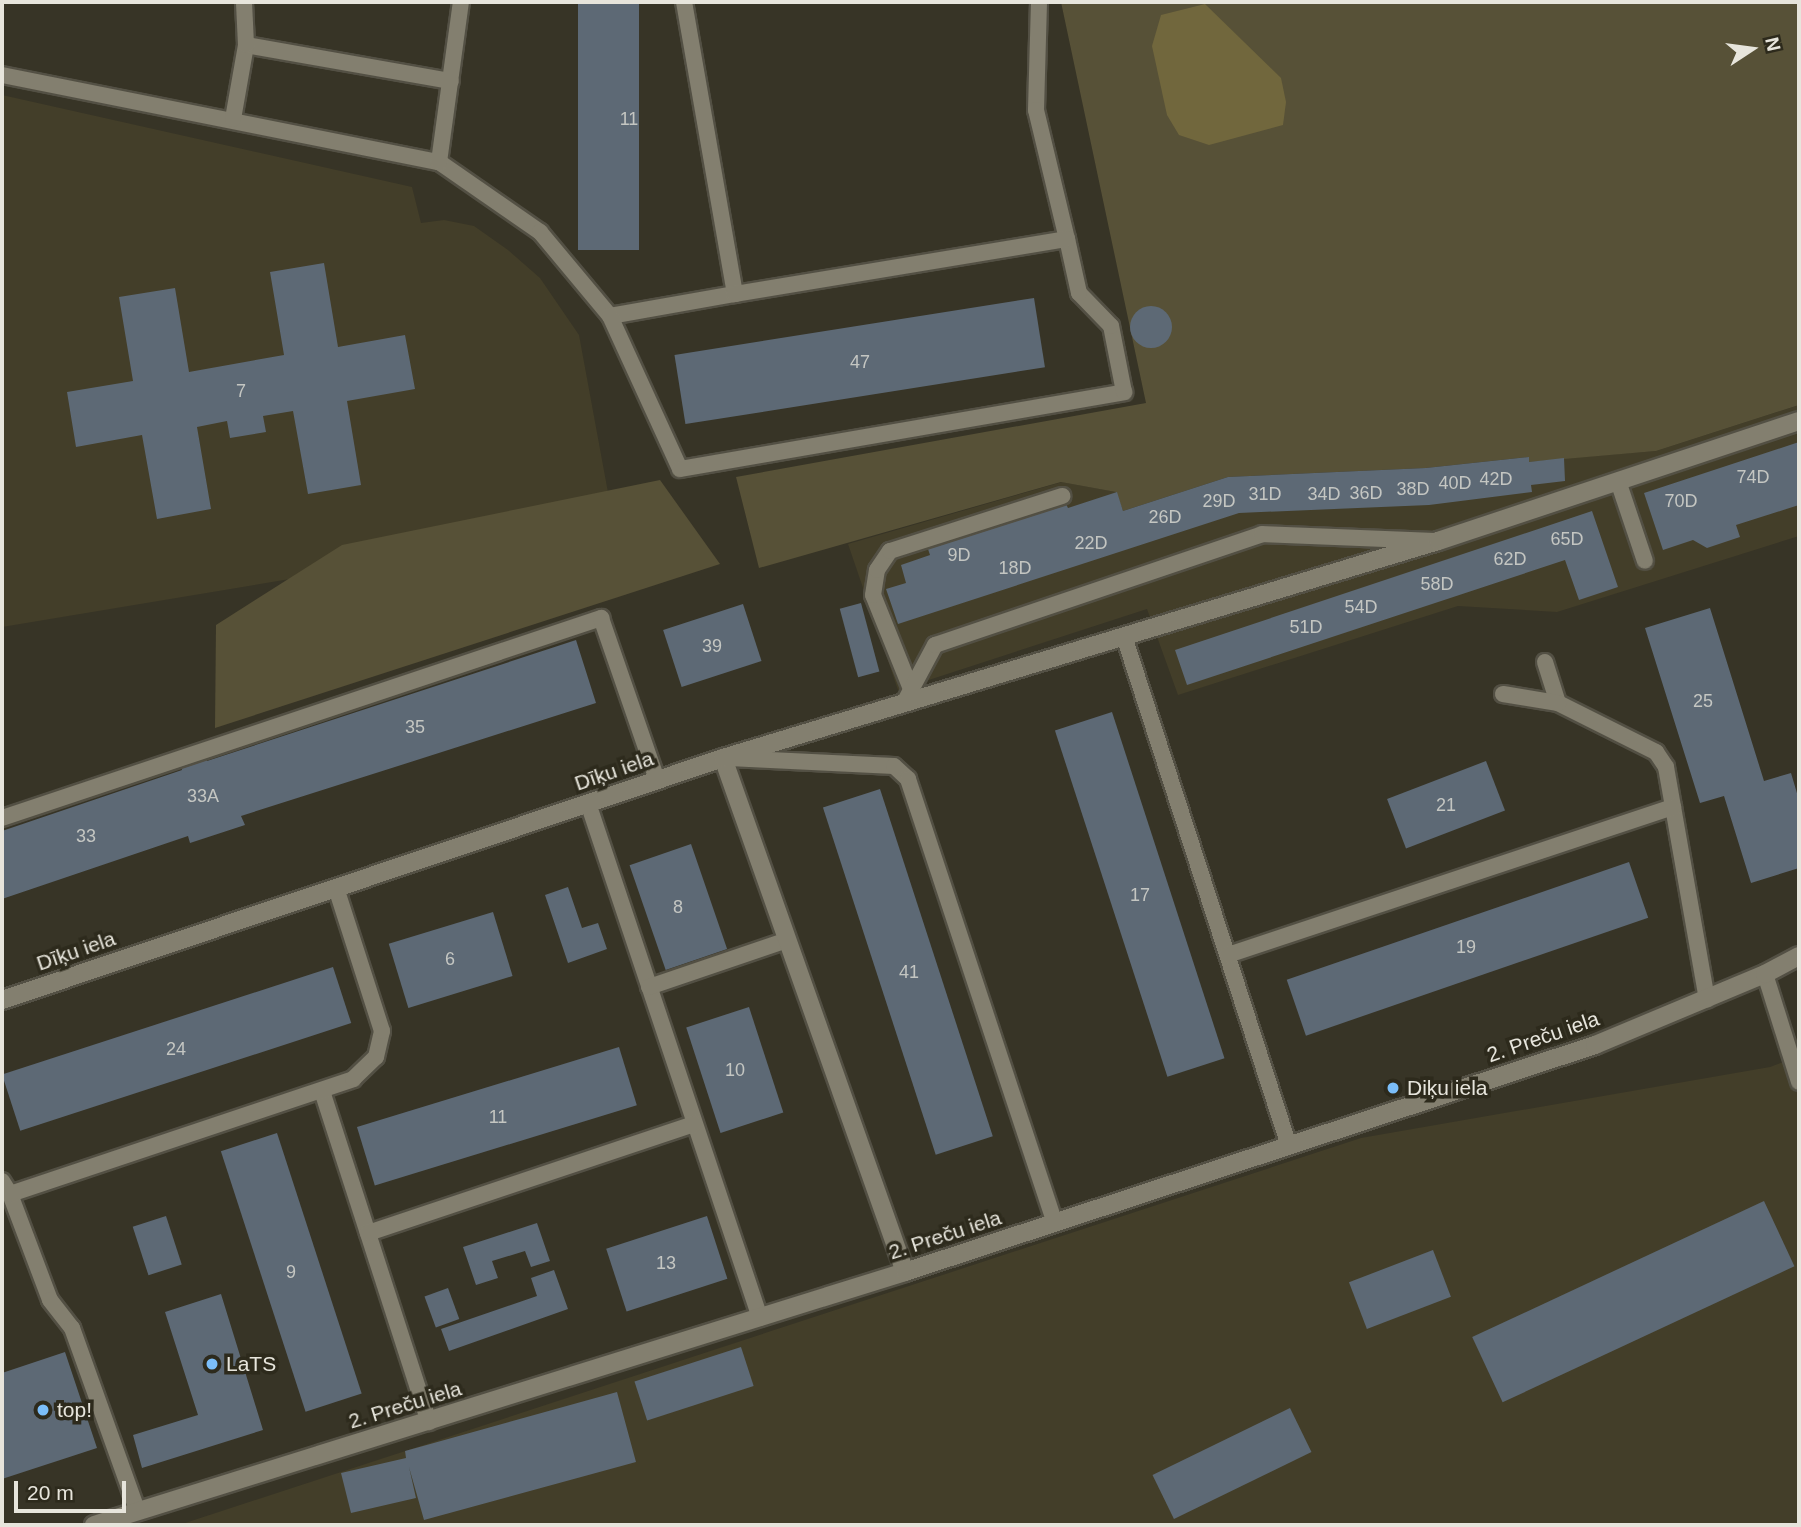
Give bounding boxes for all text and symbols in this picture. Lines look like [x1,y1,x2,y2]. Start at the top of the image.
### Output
north arrow [1717,14,1787,84]
text: N [1761,35,1785,53]
house number: 11 [620,108,638,130]
house number: 47 [850,351,870,373]
house number: 7 [236,380,246,402]
house number: 74D [1736,466,1770,488]
house number: 42D [1479,468,1513,490]
house number: 40D [1438,472,1472,494]
house number: 38D [1396,478,1430,500]
house number: 36D [1349,482,1383,504]
house number: 31D [1248,483,1282,505]
house number: 34D [1307,483,1341,505]
house number: 29D [1202,490,1236,512]
house number: 70D [1664,490,1698,512]
house number: 26D [1148,506,1182,528]
house number: 65D [1550,528,1584,550]
house number: 22D [1074,532,1108,554]
house number: 9D [947,544,971,566]
house number: 62D [1493,548,1527,570]
house number: 18D [998,557,1032,579]
house number: 58D [1420,573,1454,595]
house number: 54D [1344,596,1378,618]
house number: 51D [1289,616,1323,638]
house number: 39 [702,635,722,657]
house number: 25 [1693,690,1713,712]
house number: 35 [405,716,425,738]
street label: Dīķu iela [571,746,657,796]
house number: 33A [187,785,219,807]
house number: 21 [1436,794,1456,816]
house number: 33 [76,825,96,847]
house number: 17 [1130,884,1150,906]
house number: 8 [673,896,683,918]
street label: Dīķu iela [33,926,119,976]
house number: 19 [1456,936,1476,958]
house number: 6 [445,948,455,970]
house number: 41 [899,961,919,983]
street label: 2. Preču iela [1484,1006,1602,1068]
house number: 24 [166,1038,186,1060]
house number: 10 [725,1059,745,1081]
place label: Diķu iela [1407,1075,1488,1101]
marker: Diķu iela [1385,1080,1401,1096]
house number: 11 [489,1106,507,1128]
street label: 2. Preču iela [886,1205,1004,1265]
house number: 13 [656,1252,676,1274]
house number: 9 [286,1261,296,1283]
place label: LaTS [226,1351,276,1377]
marker: LaTS [204,1356,220,1372]
street label: 2. Preču iela [346,1376,464,1434]
place label: top! [57,1397,92,1423]
marker: top! [35,1402,51,1418]
scale bar [18,1468,130,1512]
text: 20 m [27,1481,74,1504]

